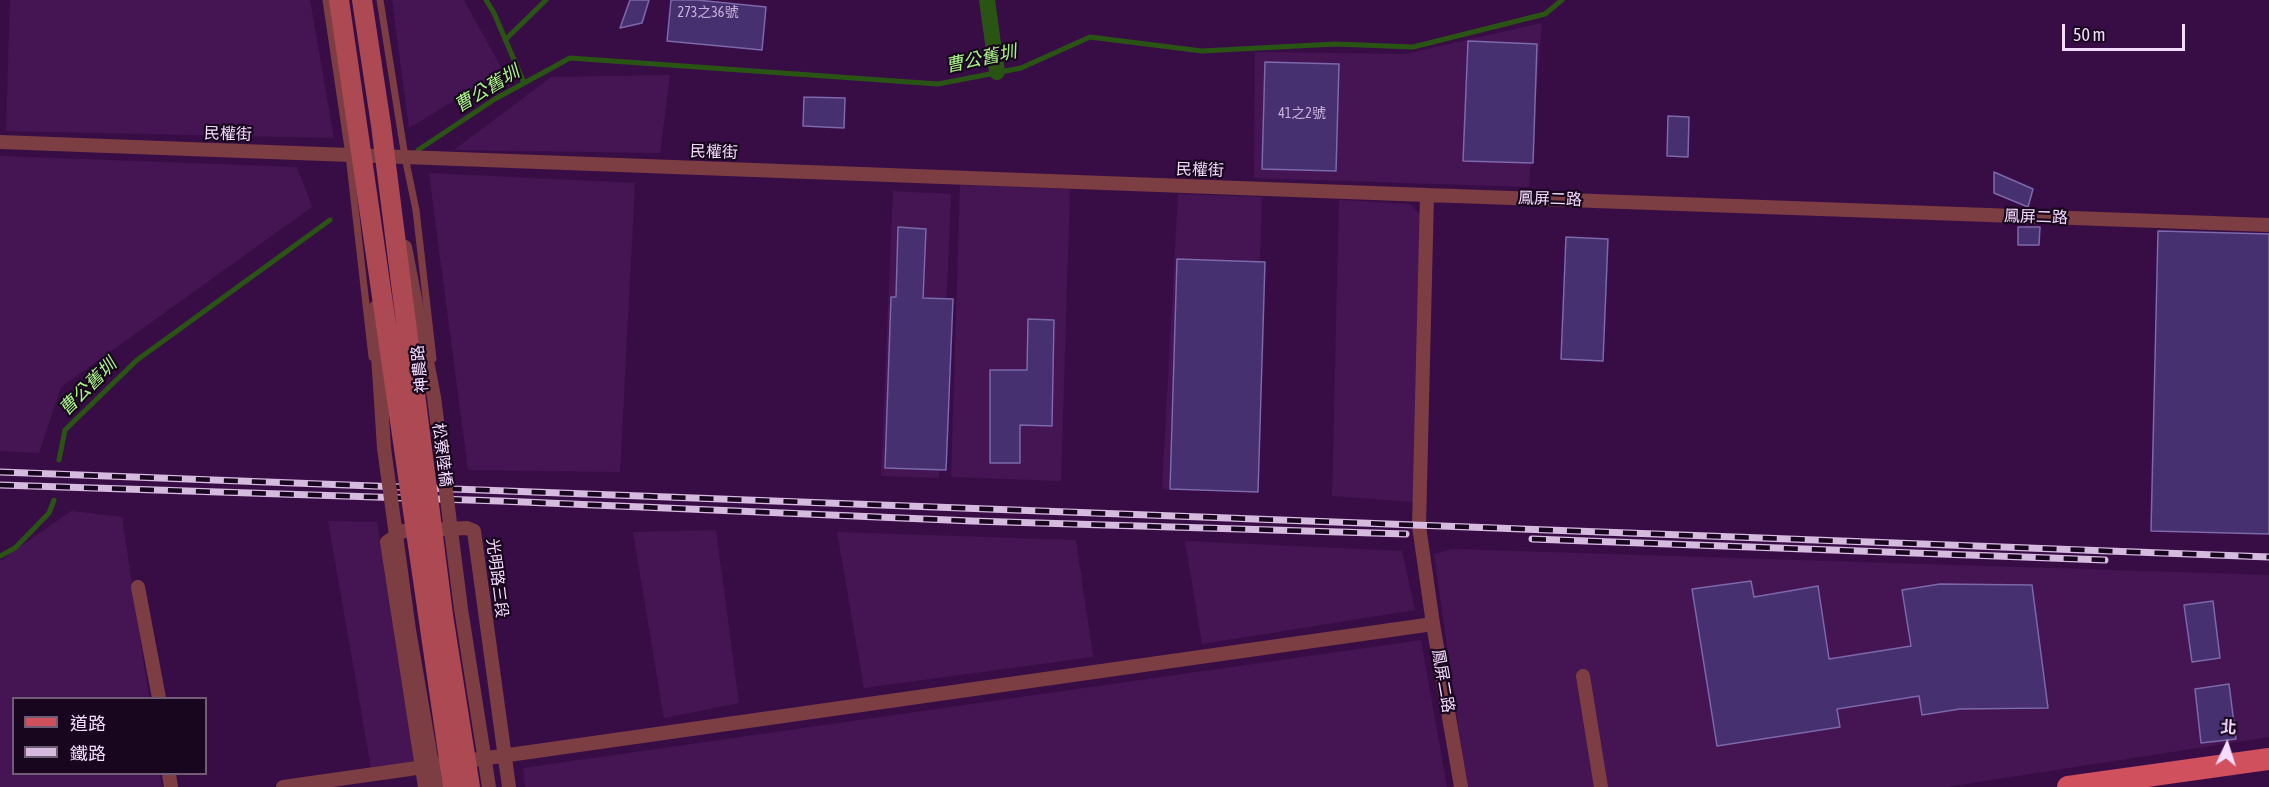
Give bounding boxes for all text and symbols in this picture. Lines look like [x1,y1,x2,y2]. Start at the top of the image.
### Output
house number: 273之36號 [678,5,738,21]
scale bar [2065,12,2188,50]
text: 50 m [2073,24,2105,45]
water label: 曹公舊圳 [944,41,1018,77]
water label: 曹公舊圳 [451,61,523,117]
house number: 41之2號 [1278,106,1326,122]
street label: 民權街 [204,124,252,144]
street label: 民權街 [690,142,738,162]
street label: 民權街 [1176,160,1224,180]
street label: 鳳屏二路 [1518,188,1582,210]
street label: 鳳屏二路 [2004,206,2068,228]
street label: 神農路 [408,344,432,394]
water label: 曹公舊圳 [55,354,121,420]
street label: 松寮陸橋 [429,422,455,488]
street label: 光明路三段 [483,537,511,619]
street label: 鳳屏二路 [1428,648,1458,714]
legend [12,697,207,775]
text: 道路 [70,713,106,734]
north arrow [2197,715,2257,775]
text: 北 [2220,718,2237,737]
text: 鐵路 [70,743,106,764]

